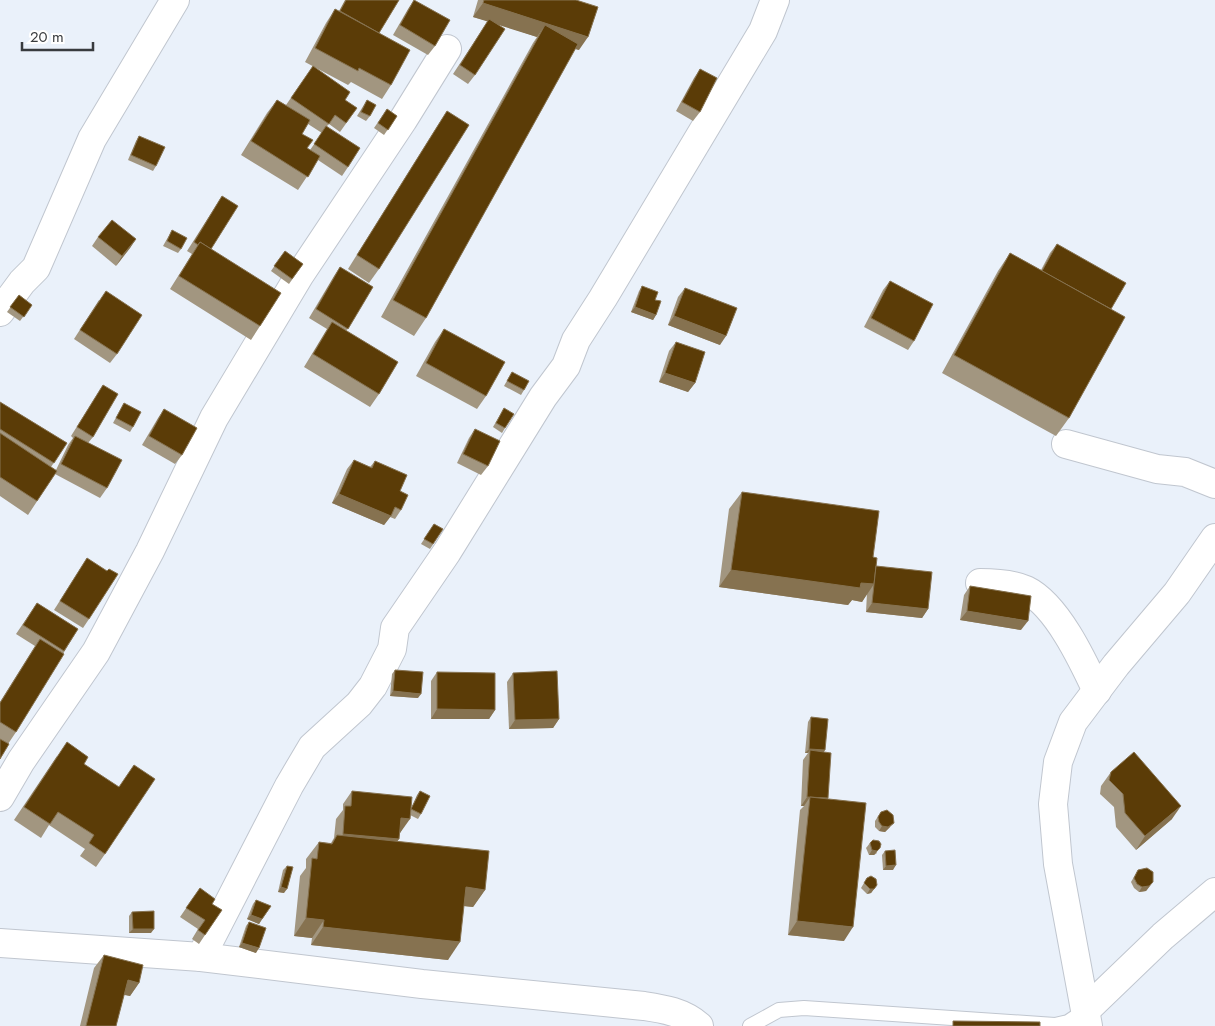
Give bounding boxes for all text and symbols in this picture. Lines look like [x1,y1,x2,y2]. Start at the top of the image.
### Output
scale bar [22,20,94,52]
text: 20 m [30,26,64,48]

